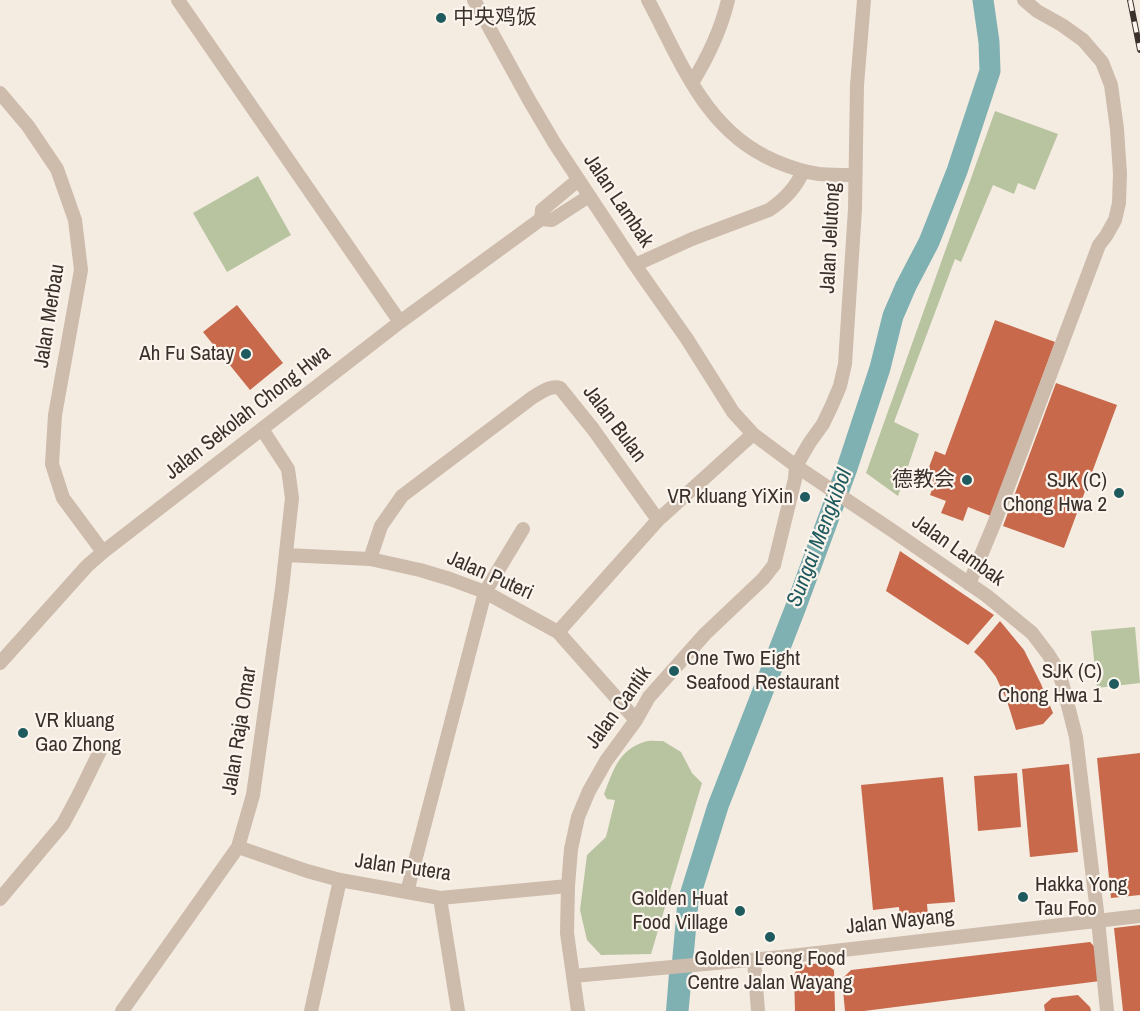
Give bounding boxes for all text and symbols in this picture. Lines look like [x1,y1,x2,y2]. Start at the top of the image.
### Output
place label: 中央鸡饭 [453,5,537,31]
marker: 中央鸡饭 [434,11,448,25]
street label: Jalan Lambak [578,150,658,252]
street label: Jalan Jelutong [816,182,846,294]
street label: Jalan Merbau [29,263,71,369]
place label: Ah Fu Satay [139,341,234,367]
street label: Jalan Sekolah Chong Hwa [160,341,336,485]
marker: Ah Fu Satay [239,347,253,361]
street label: Jalan Bulan [577,380,651,468]
water label: Sungai Mengkibol [782,465,858,611]
place label: 德教会 [892,467,955,493]
place label: SJK (C) Chong Hwa 2 [1003,468,1107,518]
marker: 德教会 [960,473,974,487]
place label: VR kluang YiXin [667,484,793,510]
marker: SJK (C) Chong Hwa 2 [1112,486,1126,500]
marker: VR kluang YiXin [798,490,812,504]
street label: Jalan Lambak [907,510,1009,592]
street label: Jalan Puteri [443,546,537,606]
place label: One Two Eight Seafood Restaurant [686,646,839,696]
place label: SJK (C) Chong Hwa 1 [998,659,1102,709]
street label: Jalan Cantik [581,662,657,754]
marker: One Two Eight Seafood Restaurant [667,664,681,678]
street label: Jalan Raja Omar [217,665,263,797]
marker: SJK (C) Chong Hwa 1 [1107,677,1121,691]
place label: VR kluang Gao Zhong [35,708,121,758]
marker: VR kluang Gao Zhong [16,726,30,740]
street label: Jalan Putera [353,849,453,887]
place label: Hakka Yong Tau Foo [1035,872,1127,922]
place label: Golden Huat Food Village [631,886,728,936]
marker: Hakka Yong Tau Foo [1016,890,1030,904]
marker: Golden Huat Food Village [733,904,747,918]
street label: Jalan Wayang [845,904,955,940]
marker: Golden Leong Food Centre Jalan Wayang [763,930,777,944]
place label: Golden Leong Food Centre Jalan Wayang [688,946,852,996]

